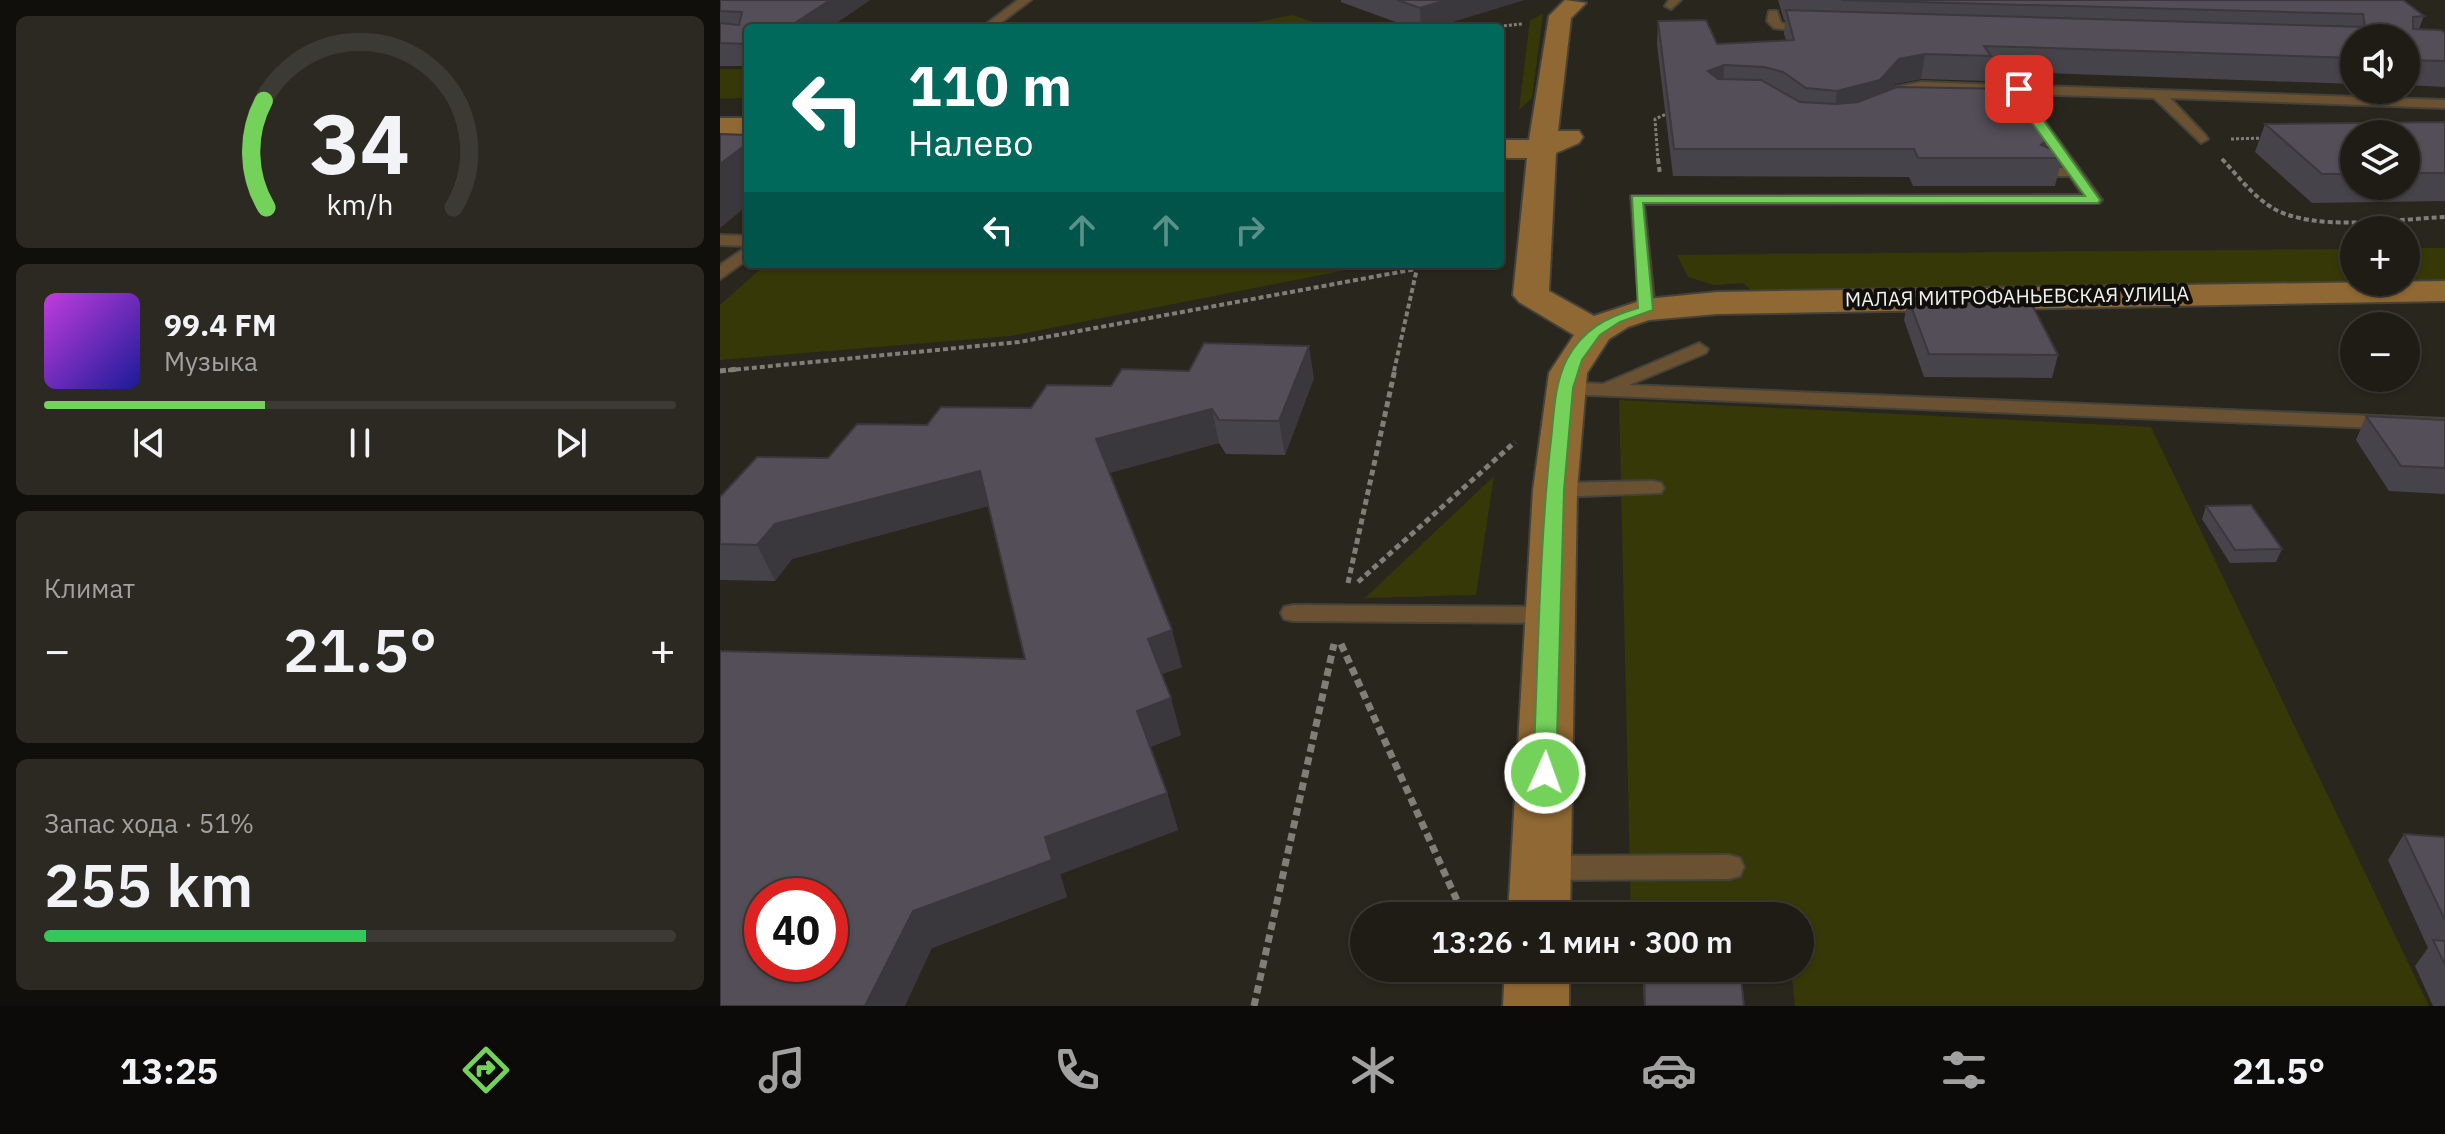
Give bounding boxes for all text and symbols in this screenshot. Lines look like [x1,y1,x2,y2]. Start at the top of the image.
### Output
map controls [2340,24,2420,392]
button: sound [2340,24,2420,104]
text: 110 m [908,49,1072,121]
pin [1985,55,2053,123]
icon: left [776,56,880,160]
icon: arrive [1997,67,2041,111]
text: 34 [310,88,410,196]
text: Налево [908,119,1033,166]
button: layers [2340,120,2420,200]
text: km/h [326,186,394,223]
icon: left [976,208,1020,252]
icon: ahead [1060,208,1104,252]
icon: ahead [1144,208,1188,252]
icon: right [1228,208,1272,252]
button: + [2340,216,2420,296]
street label: МАЛАЯ МИТРОФАНЬЕВСКАЯ УЛИЦА [1845,279,2189,313]
text: 99.4 FM [164,305,277,344]
button: − [2340,312,2420,392]
text: Музыка [164,344,258,378]
icon: previous [127,421,171,465]
icon: pause [338,421,382,465]
icon: next [549,421,593,465]
text: Климат [44,571,135,605]
text: 21.5° [283,610,437,689]
text: − [44,621,70,678]
text: + [650,621,676,678]
position arrow [1503,731,1587,815]
text: Запас хода · 51% [44,806,254,840]
text: 255 km [44,845,253,924]
speed limit sign: 40 [744,878,848,982]
text: 13:26 · 1 мин · 300 m [1431,922,1733,961]
icon: directions [458,1042,514,1098]
icon: music [754,1042,810,1098]
icon: phone [1049,1042,1105,1098]
icon: climate [1345,1042,1401,1098]
icon: car [1641,1042,1697,1098]
icon: filters [1936,1042,1992,1098]
text: 13:25 [120,1047,218,1094]
text: 21.5° [2232,1047,2325,1094]

